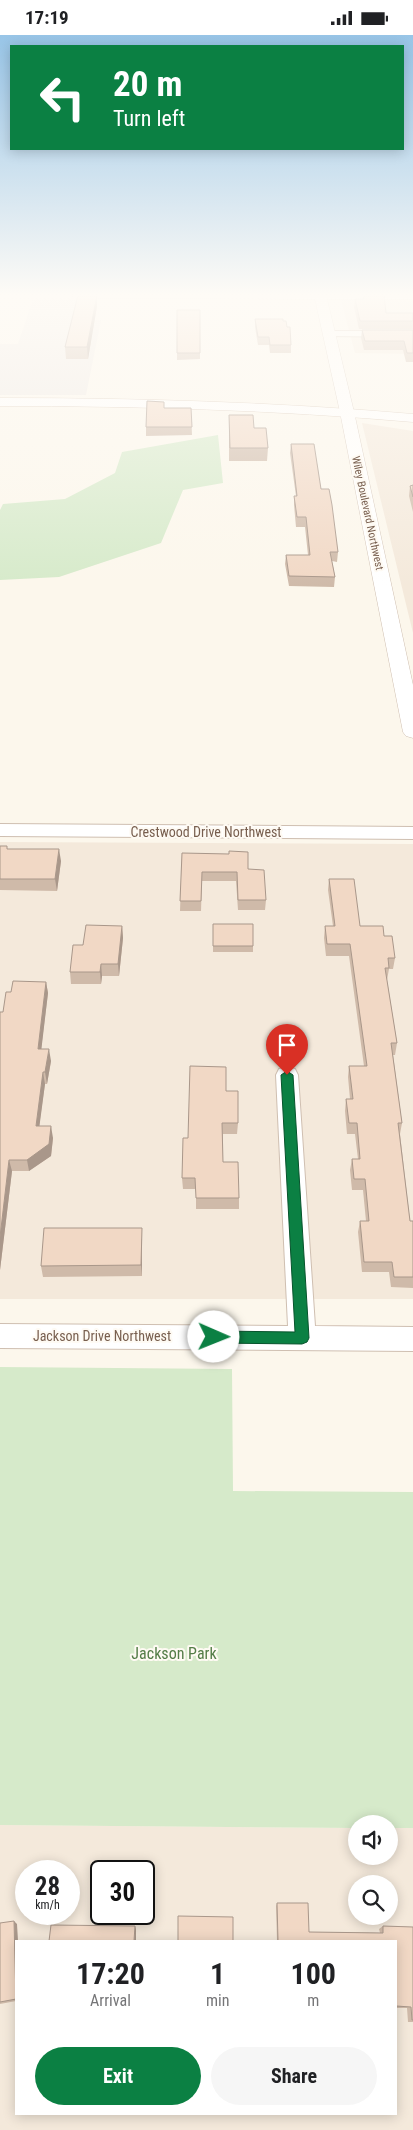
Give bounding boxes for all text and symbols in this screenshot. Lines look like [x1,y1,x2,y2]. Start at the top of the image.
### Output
text: 17:19 [25,6,69,29]
text: 20 m [113,64,182,105]
icon: left [30,65,95,130]
text: Turn left [113,106,185,131]
street label: Wiley Boulevard Northwest [349,455,386,571]
street label: Crestwood Drive Northwest [130,824,282,840]
pin [266,1024,308,1075]
icon: arrive [273,1031,301,1059]
position arrow [187,1310,239,1362]
street label: Jackson Drive Northwest [33,1328,171,1344]
park label: Jackson Park [131,1644,217,1663]
map controls [348,1815,398,1925]
button: sound [348,1815,398,1865]
speed limit sign: 30 [90,1860,155,1925]
text: 28 [35,1872,60,1901]
button: search [348,1875,398,1925]
text: km/h [35,1898,60,1912]
text: 17:20 [76,1956,145,1991]
text: 1 [210,1956,225,1991]
text: 100 [290,1956,336,1991]
text: Arrival [90,1991,131,2010]
text: min [206,1991,229,2010]
text: m [307,1991,319,2010]
button: Exit [35,2047,201,2105]
button: Share [211,2047,377,2105]

